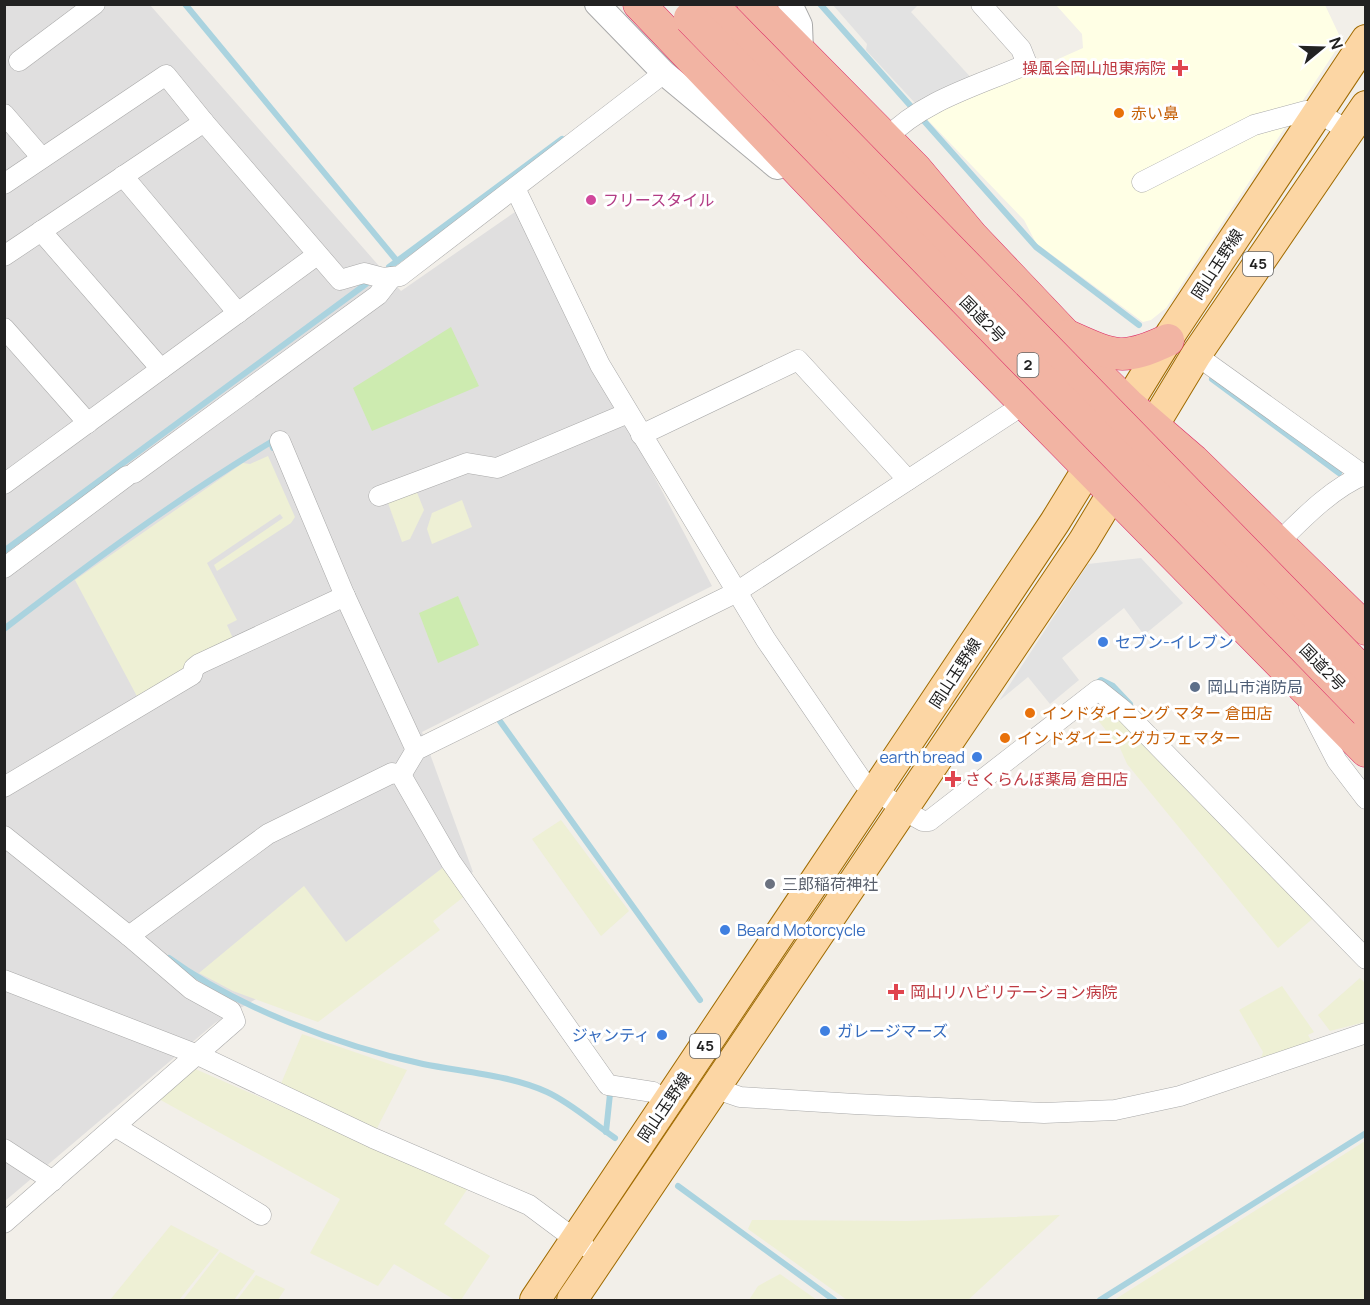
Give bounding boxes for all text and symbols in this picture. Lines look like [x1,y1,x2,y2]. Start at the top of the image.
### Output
north arrow [1292,18,1352,78]
text: N [1324,34,1348,52]
place label: 操風会岡山旭東病院 [1022,57,1166,79]
marker: 操風会岡山旭東病院 [1171,59,1189,77]
place label: 赤い鼻 [1131,102,1179,124]
marker: 赤い鼻 [1112,106,1126,120]
place label: フリースタイル [603,189,714,211]
marker: フリースタイル [584,193,598,207]
street label: 岡山玉野線 [1186,224,1248,304]
road number: 45 [1243,252,1273,276]
street label: 国道2号 [955,291,1011,347]
road number: 2 [1018,353,1038,377]
place label: セブン-イレブン [1115,631,1234,653]
street label: 岡山玉野線 [924,633,986,713]
marker: セブン-イレブン [1096,635,1110,649]
street label: 国道2号 [1295,639,1351,695]
place label: 岡山市消防局 [1207,676,1303,698]
marker: 岡山市消防局 [1188,680,1202,694]
place label: インドダイニング マター 倉田店 [1042,702,1272,724]
marker: インドダイニング マター 倉田店 [1023,706,1037,720]
place label: インドダイニングカフェマター [1017,727,1241,749]
marker: インドダイニングカフェマター [998,731,1012,745]
place label: earth bread [879,746,965,768]
marker: earth bread [970,750,984,764]
place label: さくらんぼ薬局 倉田店 [965,768,1128,790]
marker: さくらんぼ薬局 倉田店 [946,772,960,786]
place label: 三郎稲荷神社 [782,873,878,895]
marker: 三郎稲荷神社 [763,877,777,891]
place label: Beard Motorcycle [737,919,866,941]
marker: Beard Motorcycle [718,923,732,937]
place label: 岡山リハビリテーション病院 [910,981,1118,1003]
marker: 岡山リハビリテーション病院 [887,983,905,1001]
place label: ガレージマーズ [837,1020,948,1042]
place label: ジャンティ [572,1024,650,1046]
marker: ガレージマーズ [818,1024,832,1038]
marker: ジャンティ [655,1028,669,1042]
road number: 45 [690,1034,720,1058]
street label: 岡山玉野線 [633,1068,695,1146]

